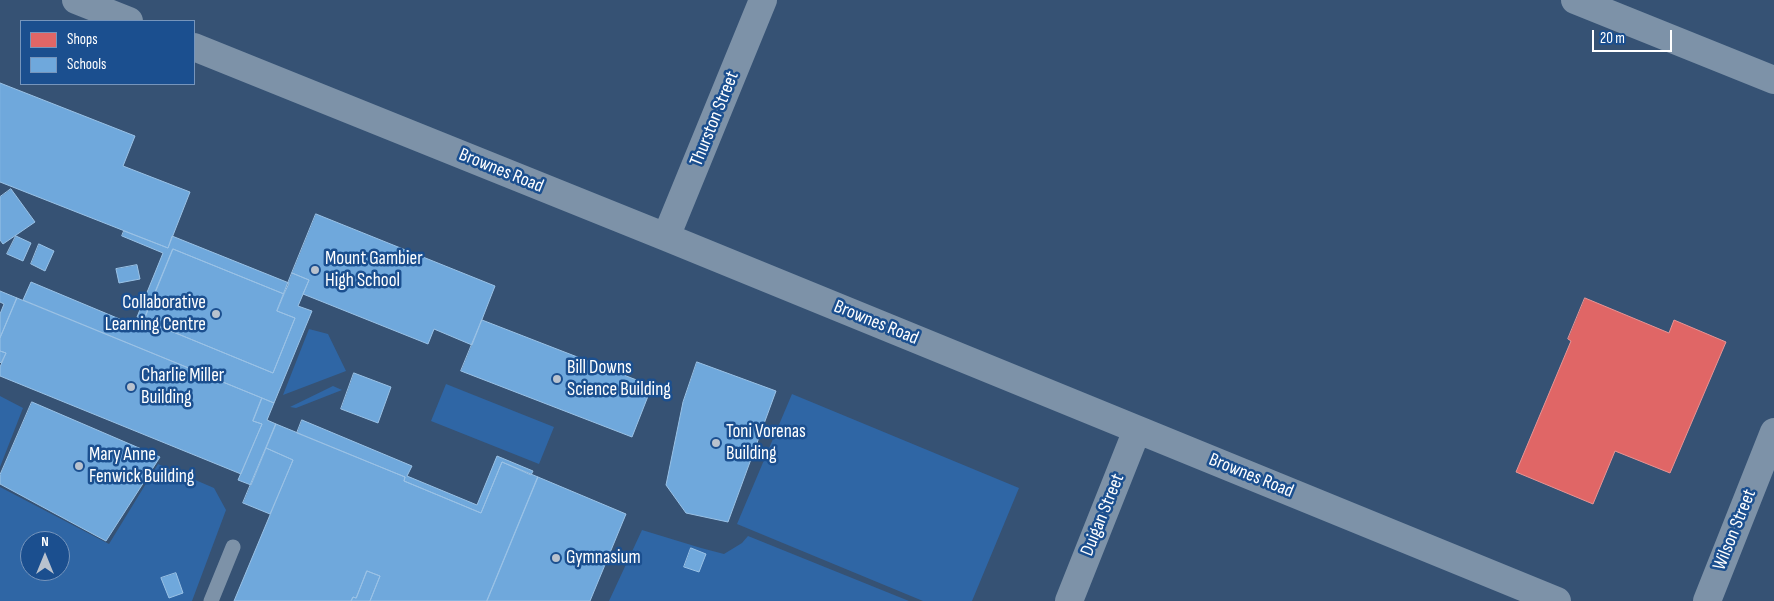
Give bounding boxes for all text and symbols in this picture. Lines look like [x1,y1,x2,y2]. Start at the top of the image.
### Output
legend [20,20,195,85]
scale bar [1594,20,1674,52]
text: 20 m [1600,29,1625,48]
text: Shops [67,30,98,49]
text: Schools [67,55,106,74]
street label: Thurston Street [686,68,744,170]
street label: Brownes Road [455,144,547,198]
place label: Mount Gambier High School [325,248,423,292]
marker: Mount Gambier High School [309,264,321,276]
place label: Collaborative Learning Centre [105,292,206,336]
street label: Brownes Road [830,296,922,350]
marker: Collaborative Learning Centre [210,308,222,320]
place label: Bill Downs Science Building [567,357,671,401]
place label: Charlie Miller Building [141,365,224,409]
marker: Bill Downs Science Building [551,373,563,385]
marker: Charlie Miller Building [125,381,137,393]
place label: Toni Vorenas Building [726,421,806,465]
marker: Toni Vorenas Building [710,437,722,449]
place label: Mary Anne Fenwick Building [89,444,194,488]
street label: Brownes Road [1205,449,1297,503]
marker: Mary Anne Fenwick Building [73,460,85,472]
street label: Duigan Street [1076,471,1130,559]
street label: Wilson Street [1708,486,1762,574]
north arrow [20,531,70,581]
text: N [41,533,49,550]
place label: Gymnasium [566,547,641,569]
marker: Gymnasium [550,552,562,564]

